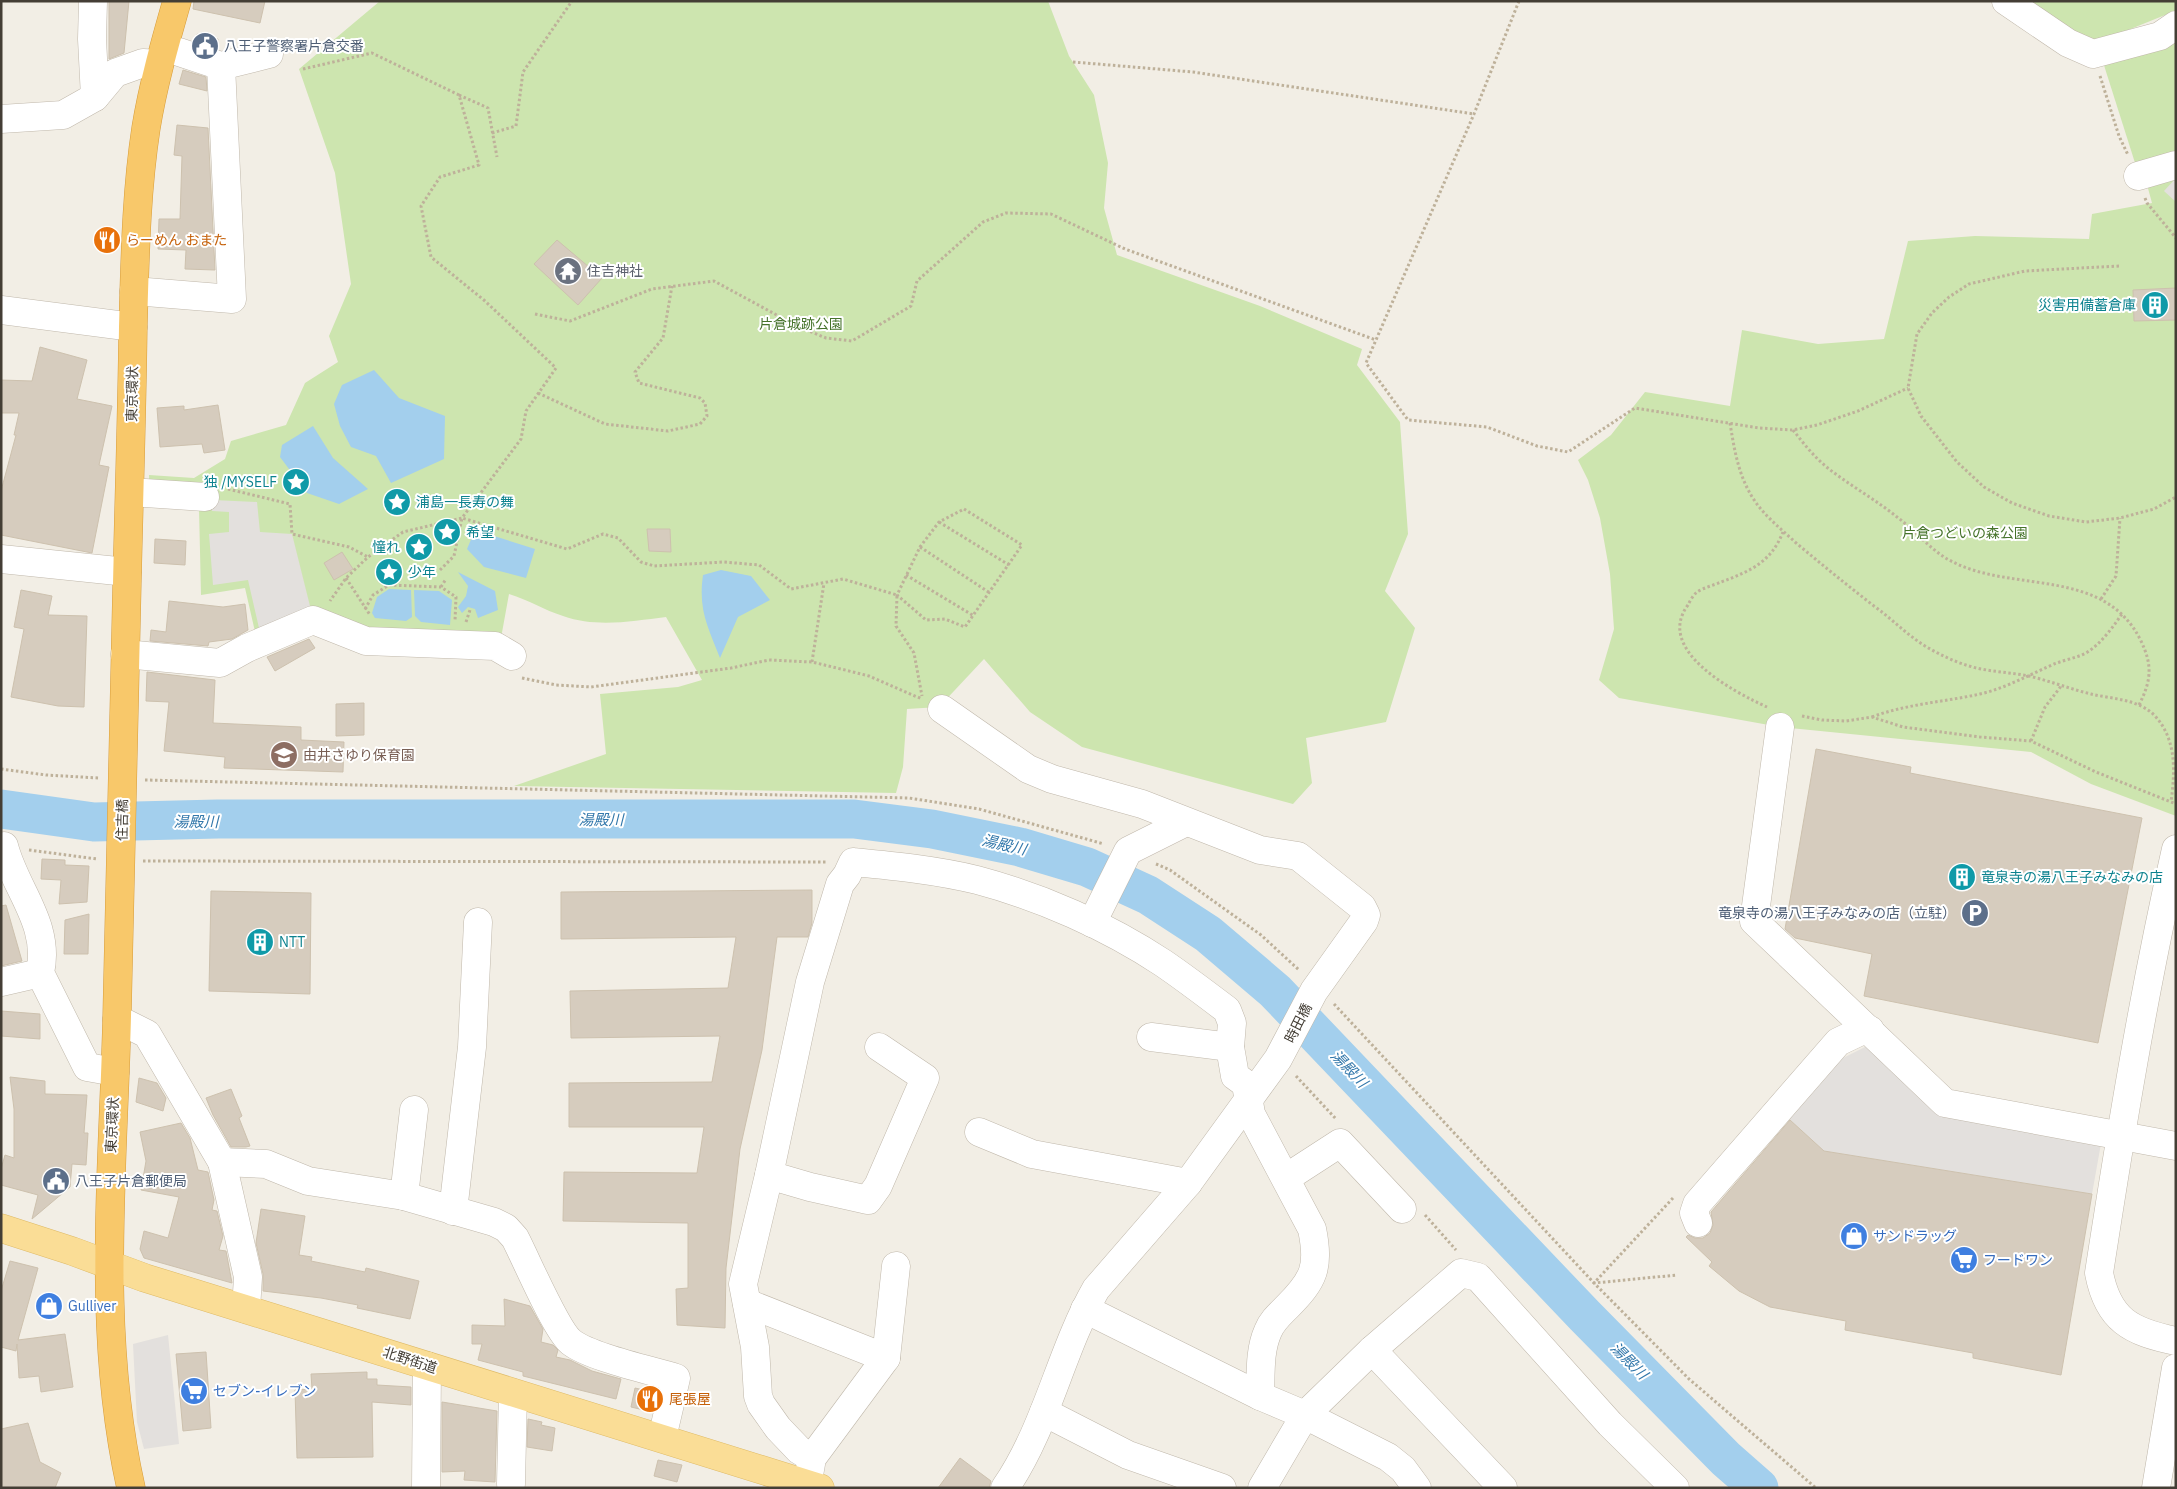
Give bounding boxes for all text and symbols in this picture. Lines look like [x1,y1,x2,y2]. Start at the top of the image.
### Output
public building icon: 八王子警察署片倉交番 [190,31,220,61]
place label: 八王子警察署片倉交番 [224,37,364,55]
restaurant icon: らーめん おまた [92,225,122,255]
place label: らーめん おまた [126,231,227,249]
temple icon: 住吉神社 [553,256,583,286]
place label: 住吉神社 [587,262,643,280]
building icon: 災害用備蓄倉庫 [2140,290,2170,320]
place label: 災害用備蓄倉庫 [2038,296,2136,314]
park label: 片倉城跡公園 [759,315,843,333]
street label: 東京環状 [123,366,141,422]
place icon: 独 /MYSELF [281,467,311,497]
place label: 独 /MYSELF [204,473,277,491]
place icon: 浦島一長寿の舞 [382,487,412,517]
place label: 浦島一長寿の舞 [416,493,514,511]
place icon: 希望 [432,517,462,547]
place label: 希望 [466,523,494,541]
park label: 片倉つどいの森公園 [1902,524,2028,542]
place icon: 憧れ [404,532,434,562]
place label: 憧れ [372,538,400,556]
place icon: 少年 [374,557,404,587]
place label: 少年 [408,563,436,581]
school or university icon: 由井さゆり保育園 [269,740,299,770]
place label: 由井さゆり保育園 [303,746,415,764]
street label: 住吉橋 [113,799,131,841]
water label: 湯殿川 [578,810,625,829]
water label: 湯殿川 [173,812,220,831]
water label: 湯殿川 [980,830,1030,859]
building icon: 竜泉寺の湯八王子みなみの店 [1947,862,1977,892]
place label: 竜泉寺の湯八王子みなみの店 [1981,868,2163,886]
parking icon: 竜泉寺の湯八王子みなみの店（立駐） [1960,898,1990,928]
place label: 竜泉寺の湯八王子みなみの店（立駐） [1718,904,1956,922]
building icon: NTT [245,927,275,957]
place label: NTT [279,933,305,951]
street label: 時田橋 [1280,1000,1316,1046]
water label: 湯殿川 [1327,1046,1373,1093]
street label: 東京環状 [102,1097,122,1153]
public building icon: 八王子片倉郵便局 [41,1166,71,1196]
place label: 八王子片倉郵便局 [75,1172,187,1190]
shop icon: サンドラッグ [1839,1221,1869,1251]
place label: サンドラッグ [1873,1227,1957,1245]
supermarket icon: フードワン [1949,1245,1979,1275]
place label: フードワン [1983,1251,2053,1269]
shop icon: Gulliver [34,1291,64,1321]
place label: Gulliver [68,1297,116,1315]
water label: 湯殿川 [1607,1338,1653,1385]
street label: 北野街道 [381,1343,439,1377]
supermarket icon: セブン-イレブン [179,1376,209,1406]
place label: セブン-イレブン [213,1382,317,1400]
restaurant icon: 尾張屋 [635,1384,665,1414]
place label: 尾張屋 [669,1390,711,1408]

